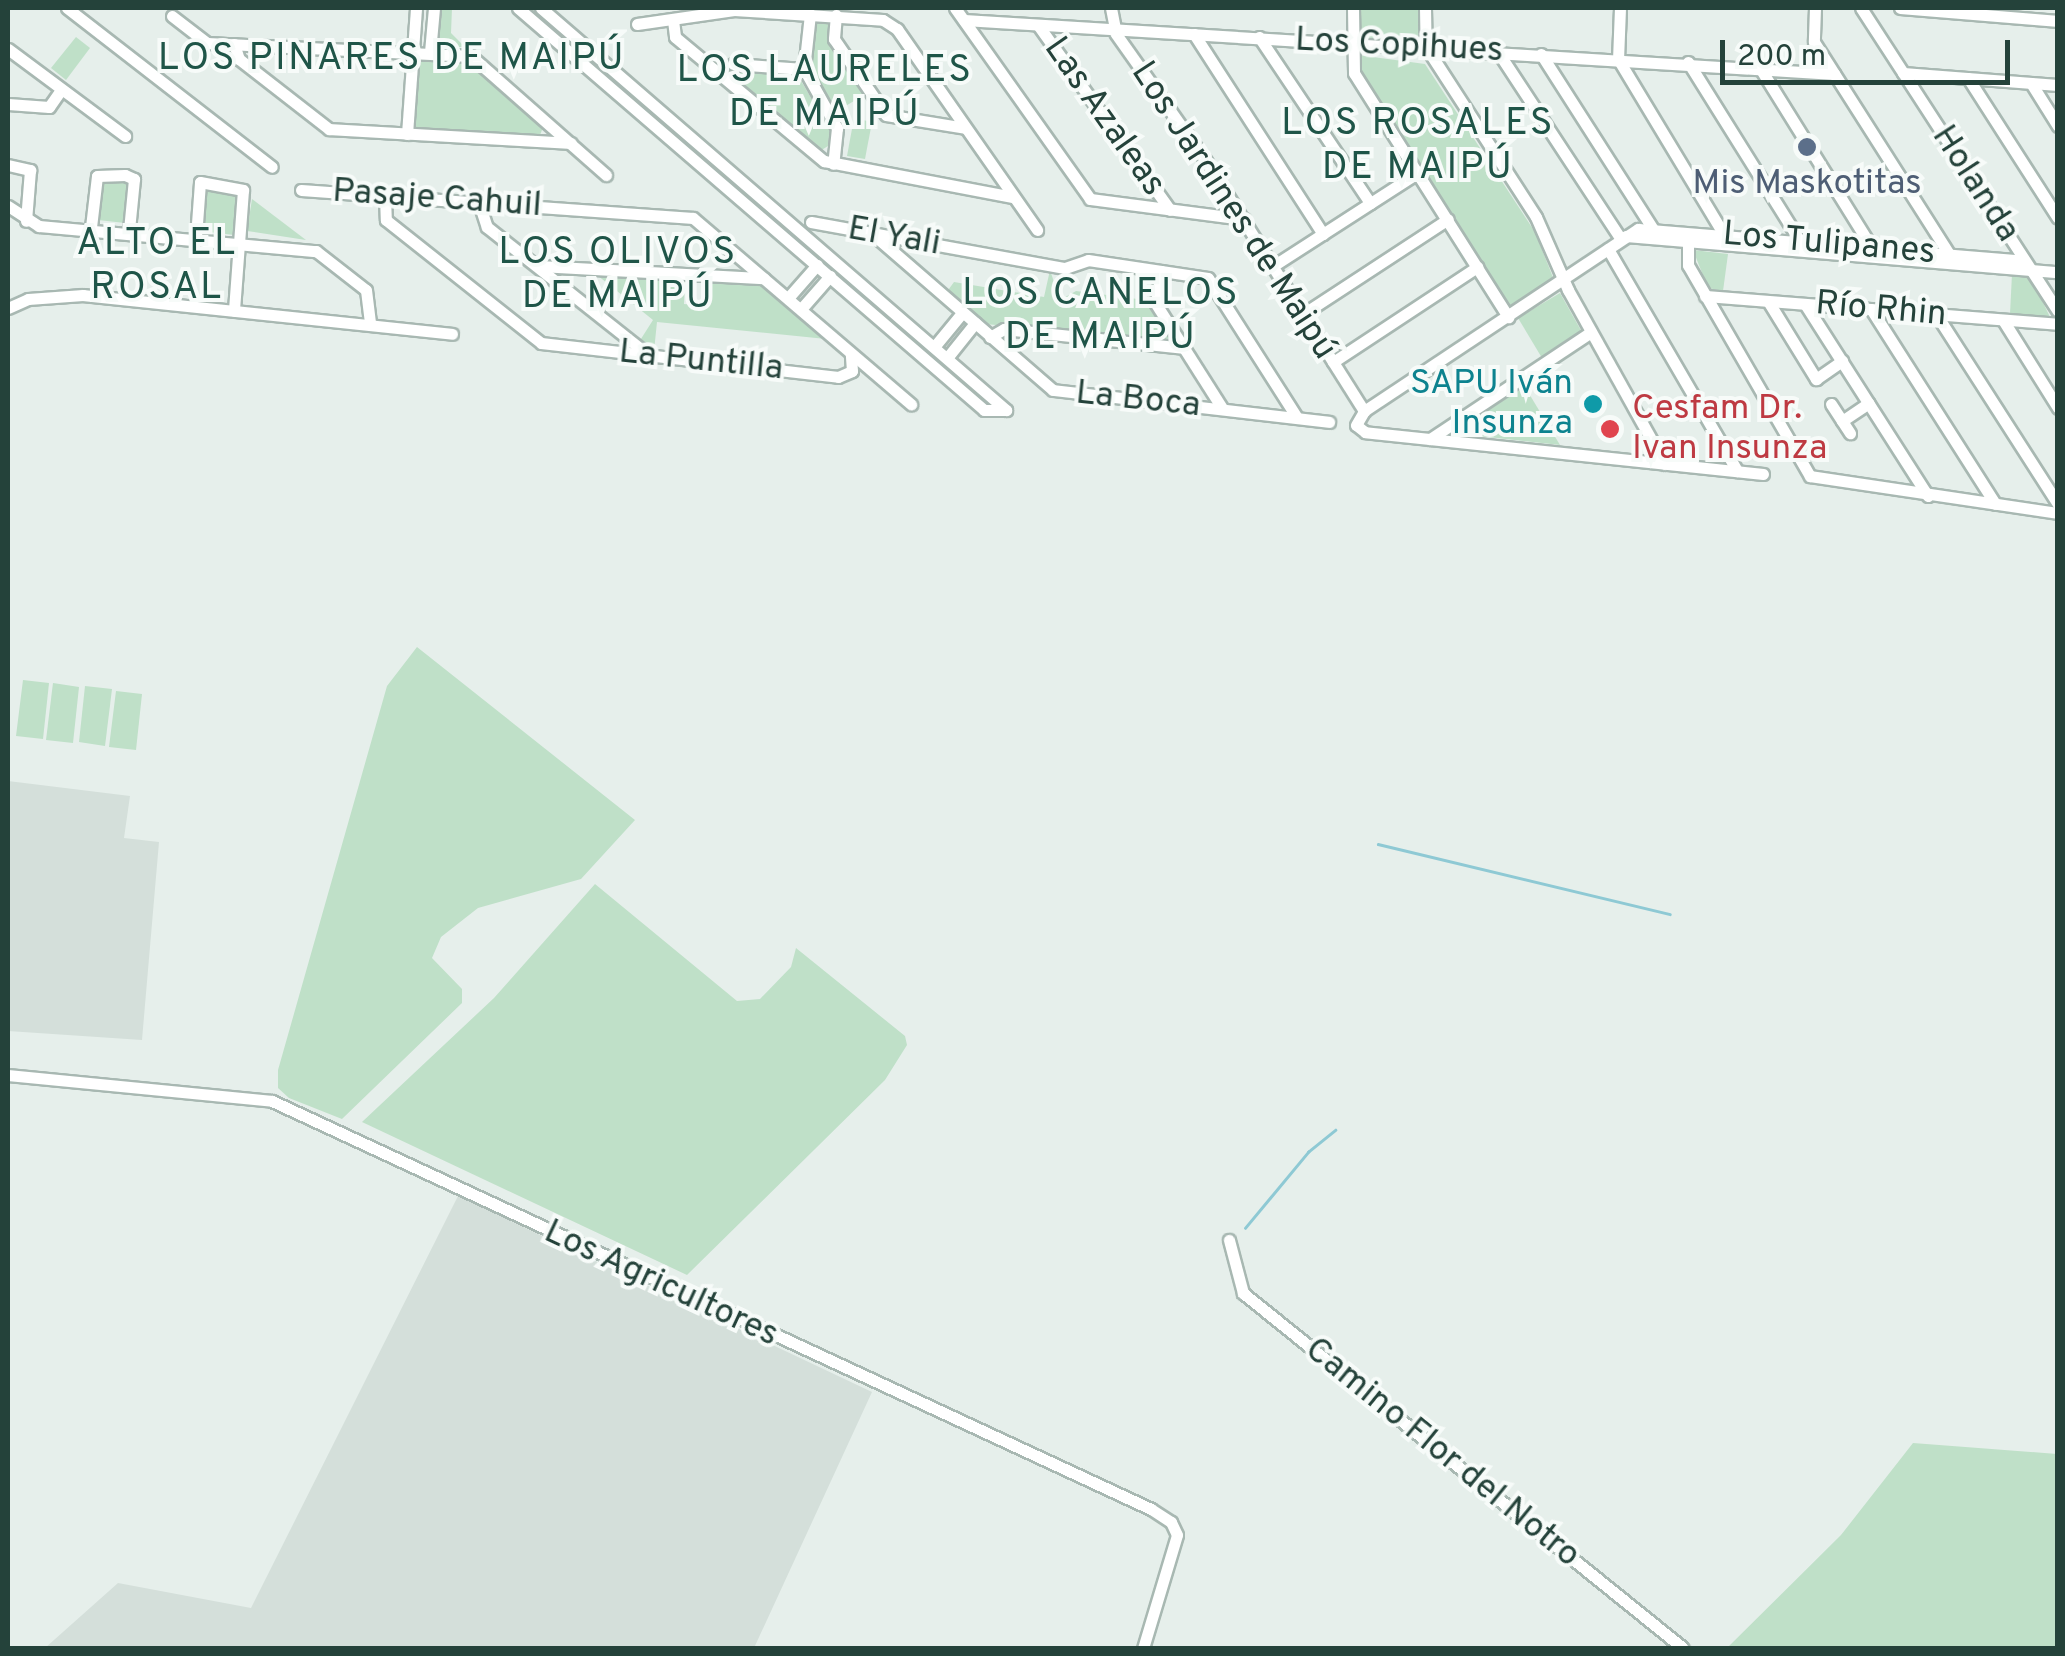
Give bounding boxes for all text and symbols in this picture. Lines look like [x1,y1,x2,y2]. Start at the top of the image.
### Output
street label: Los Copihues [1294,20,1504,72]
scale bar [1725,20,2015,82]
street label: Las Azaleas [1034,29,1174,205]
district label: LOS PINARES DE MAIPÚ [158,37,626,83]
text: 200 m [1737,39,1826,76]
district label: LOS LAURELES DE MAIPÚ [676,49,974,138]
street label: Los Jardines de Maipú [1121,54,1345,368]
district label: LOS ROSALES DE MAIPÚ [1281,102,1555,192]
street label: Holanda [1922,118,2028,250]
marker: Mis Maskotitas [1796,136,1818,158]
place label: Mis Maskotitas [1692,163,1922,205]
street label: Pasaje Cahuil [331,171,543,227]
street label: El Yali [844,208,944,266]
street label: Los Tulipanes [1720,214,1938,274]
district label: ALTO EL ROSAL [76,222,238,312]
district label: LOS OLIVOS DE MAIPÚ [498,231,738,320]
district label: LOS CANELOS DE MAIPÚ [962,272,1240,362]
street label: Río Rhin [1814,283,1948,337]
street label: La Puntilla [617,331,785,391]
place label: SAPU Iván Insunza [1410,363,1573,445]
street label: La Boca [1074,373,1202,427]
place label: Cesfam Dr. Ivan Insunza [1632,388,1827,470]
marker: SAPU Iván Insunza [1582,393,1604,415]
marker: Cesfam Dr. Ivan Insunza [1597,416,1623,442]
street label: Los Agricultores [537,1211,785,1357]
street label: Camino Flor del Notro [1296,1329,1588,1577]

